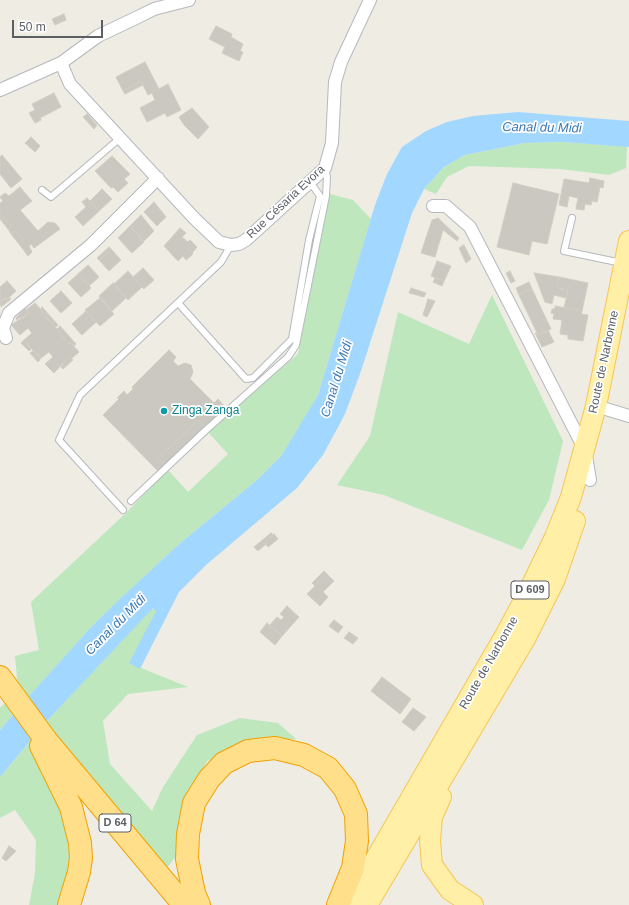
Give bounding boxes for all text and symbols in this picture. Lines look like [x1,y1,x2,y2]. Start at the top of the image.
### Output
scale bar [14,12,105,38]
text: 50 m [19,20,46,34]
water label: Canal du Midi [502,120,582,136]
street label: Rue Césaria Evora [244,162,328,242]
street label: Route de Narbonne [586,309,622,415]
water label: Canal du Midi [318,339,356,419]
place label: Zinga Zanga [172,404,239,418]
marker: Zinga Zanga [159,406,169,416]
road number: D 609 [511,581,549,599]
water label: Canal du Midi [82,591,150,659]
street label: Route de Narbonne [457,614,521,712]
road number: D 64 [99,814,131,832]

